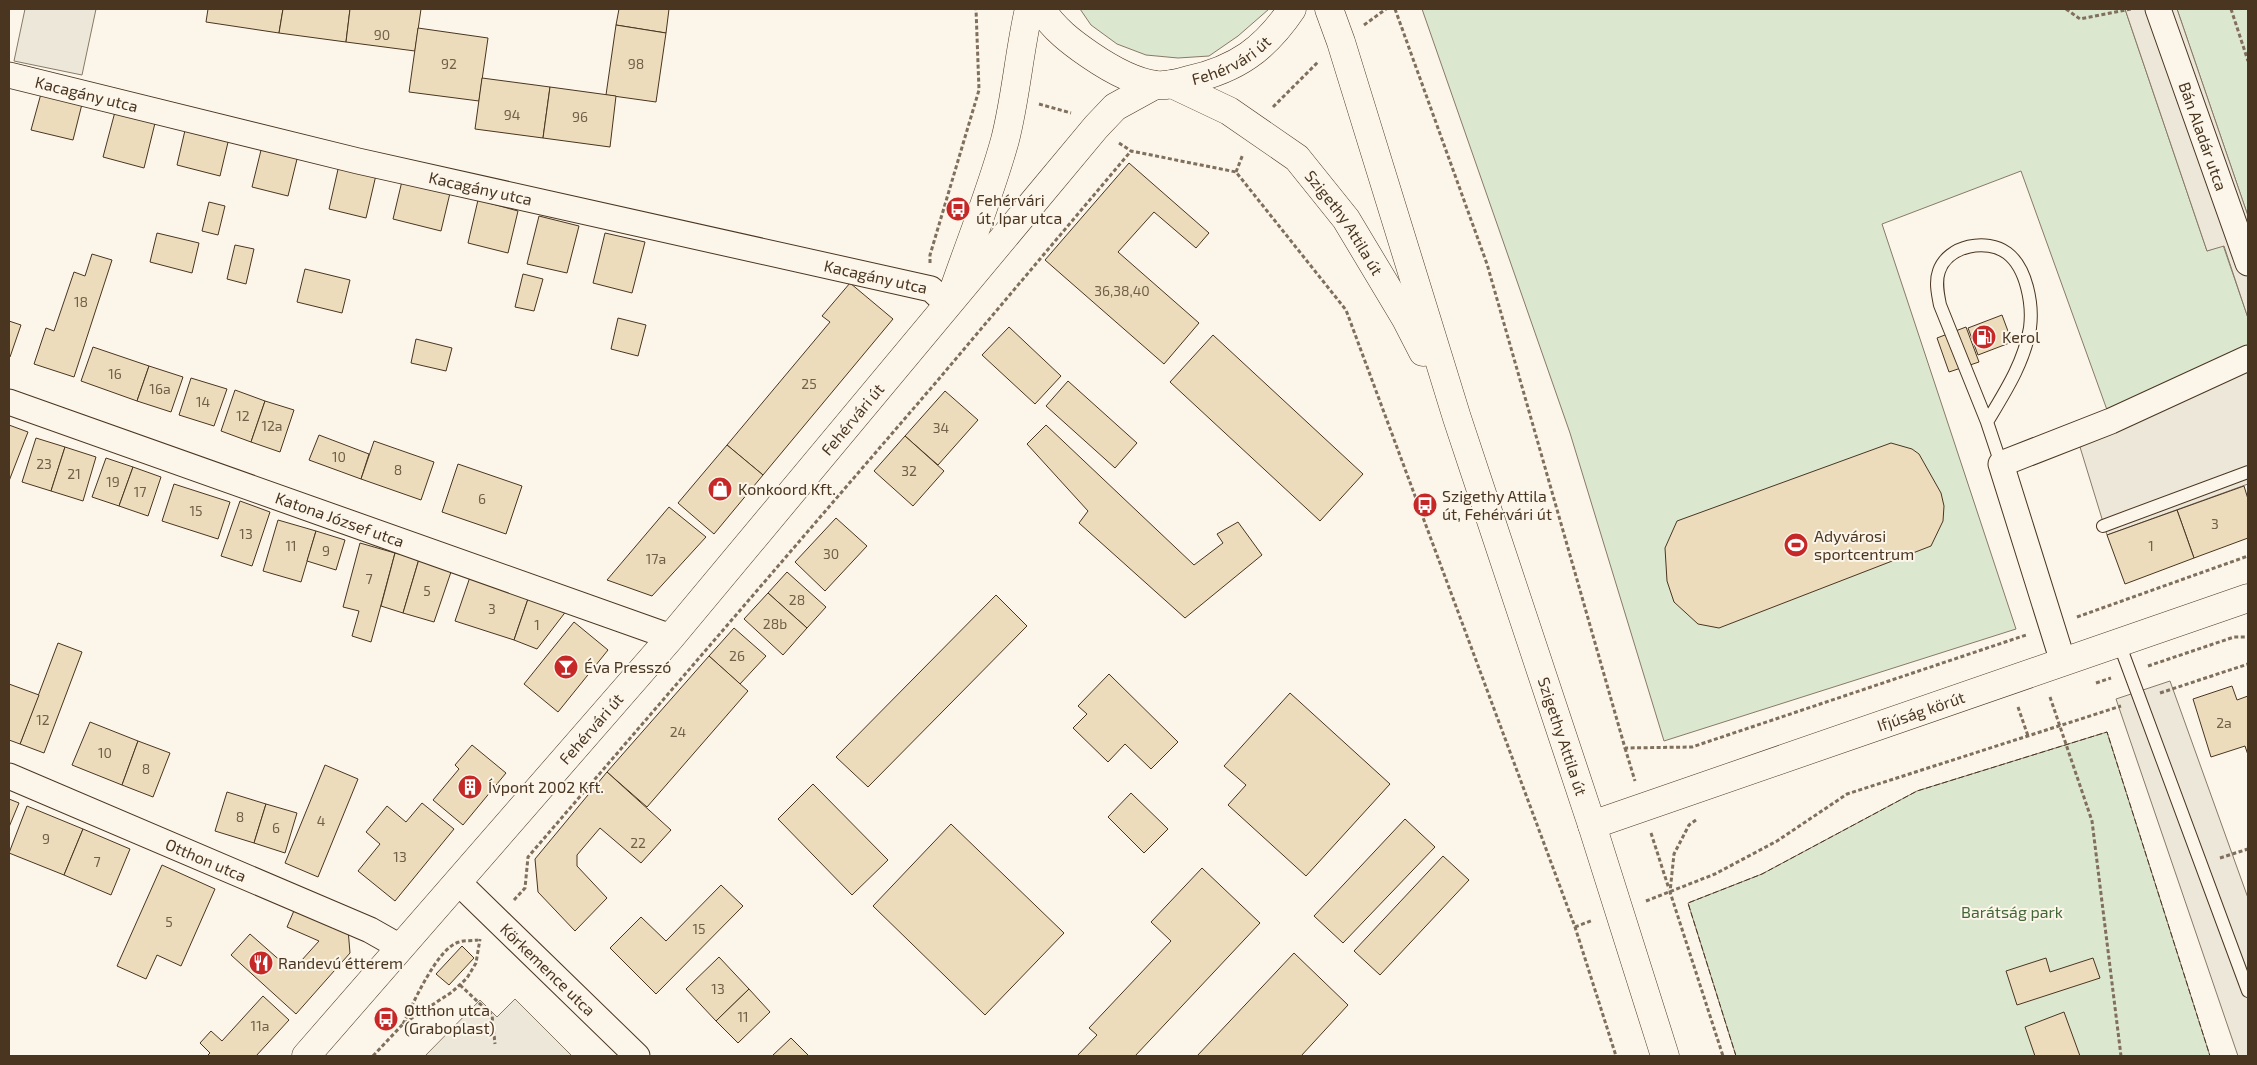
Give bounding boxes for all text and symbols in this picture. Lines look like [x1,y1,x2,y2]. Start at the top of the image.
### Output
house number: 90 [374,26,390,43]
street label: Fehérvári út [1189,32,1274,88]
house number: 92 [441,55,457,72]
house number: 98 [628,55,644,72]
street label: Kacagány utca [33,72,140,115]
street label: Bán Aladár utca [2176,79,2232,193]
house number: 94 [504,106,520,123]
house number: 96 [572,108,588,125]
street label: Szigethy Attila út [1302,166,1387,278]
street label: Kacagány utca [427,167,534,209]
place label: Fehérvári út, Ipar utca [976,190,1062,227]
bus stop icon: Fehérvári út, Ipar utca [945,196,971,222]
street label: Kacagány utca [822,255,929,297]
house number: 36,38,40 [1094,282,1150,299]
house number: 18 [74,293,88,310]
fuel station icon: Kerol [1971,324,1997,350]
place label: Kerol [2002,327,2040,346]
house number: 16 [108,365,122,382]
house number: 25 [801,375,817,392]
street label: Fehérvári út [817,379,887,459]
house number: 16a [149,380,171,397]
house number: 14 [196,393,210,410]
house number: 12 [236,407,250,424]
house number: 12a [261,417,283,434]
house number: 34 [933,419,949,436]
house number: 10 [332,448,346,465]
house number: 23 [36,455,52,472]
house number: 8 [394,461,402,478]
house number: 32 [901,462,917,479]
house number: 21 [67,465,81,482]
house number: 19 [106,473,120,490]
shop icon: Konkoord Kft. [707,476,733,502]
place label: Konkoord Kft. [738,479,836,498]
house number: 17 [134,483,146,500]
place label: Szigethy Attila út, Fehérvári út [1442,486,1552,523]
street label: Katona József utca [273,487,407,551]
house number: 6 [478,490,486,507]
bus stop icon: Szigethy Attila út, Fehérvári út [1412,492,1438,518]
house number: 15 [189,502,203,519]
house number: 3 [2211,515,2219,532]
house number: 13 [239,525,253,542]
place label: Adyvárosi sportcentrum [1814,526,1914,563]
sports icon: Adyvárosi sportcentrum [1783,532,1809,558]
house number: 11 [285,537,297,554]
house number: 1 [2148,537,2154,554]
house number: 9 [322,542,330,559]
house number: 30 [823,545,839,562]
house number: 17a [646,550,666,567]
house number: 7 [365,570,373,587]
house number: 5 [423,582,431,599]
house number: 28 [789,591,805,608]
house number: 3 [488,600,496,617]
house number: 28b [763,615,787,632]
house number: 1 [534,616,540,633]
house number: 26 [729,647,745,664]
bar icon: Éva Presszó [553,654,579,680]
place label: Éva Presszó [584,657,671,676]
street label: Szigethy Attila út [1535,675,1592,798]
street label: Ifjúság körút [1874,687,1967,735]
street label: Fehérvári út [555,689,627,768]
house number: 12 [36,711,50,728]
house number: 2a [2216,714,2232,731]
house number: 24 [670,723,686,740]
house number: 10 [98,744,112,761]
house number: 8 [142,760,150,777]
building icon: Ívpont 2002 Kft. [457,774,483,800]
place label: Ívpont 2002 Kft. [488,777,604,796]
house number: 8 [236,808,244,825]
house number: 4 [317,812,325,829]
house number: 6 [272,819,280,836]
house number: 9 [42,830,50,847]
street label: Otthon utca [163,834,249,885]
house number: 22 [630,834,646,851]
house number: 13 [393,848,407,865]
house number: 7 [93,853,101,870]
park label: Barátság park [1961,902,2063,921]
house number: 5 [165,913,173,930]
street label: Körkemence utca [497,919,600,1019]
house number: 15 [692,920,706,937]
restaurant icon: Randevú étterem [248,950,274,976]
place label: Randevú étterem [278,953,403,972]
house number: 13 [711,980,725,997]
place label: Otthon utca (Graboplast) [404,1000,495,1037]
bus stop icon: Otthon utca (Graboplast) [373,1006,399,1032]
house number: 11 [737,1008,749,1025]
house number: 11a [251,1017,269,1034]

